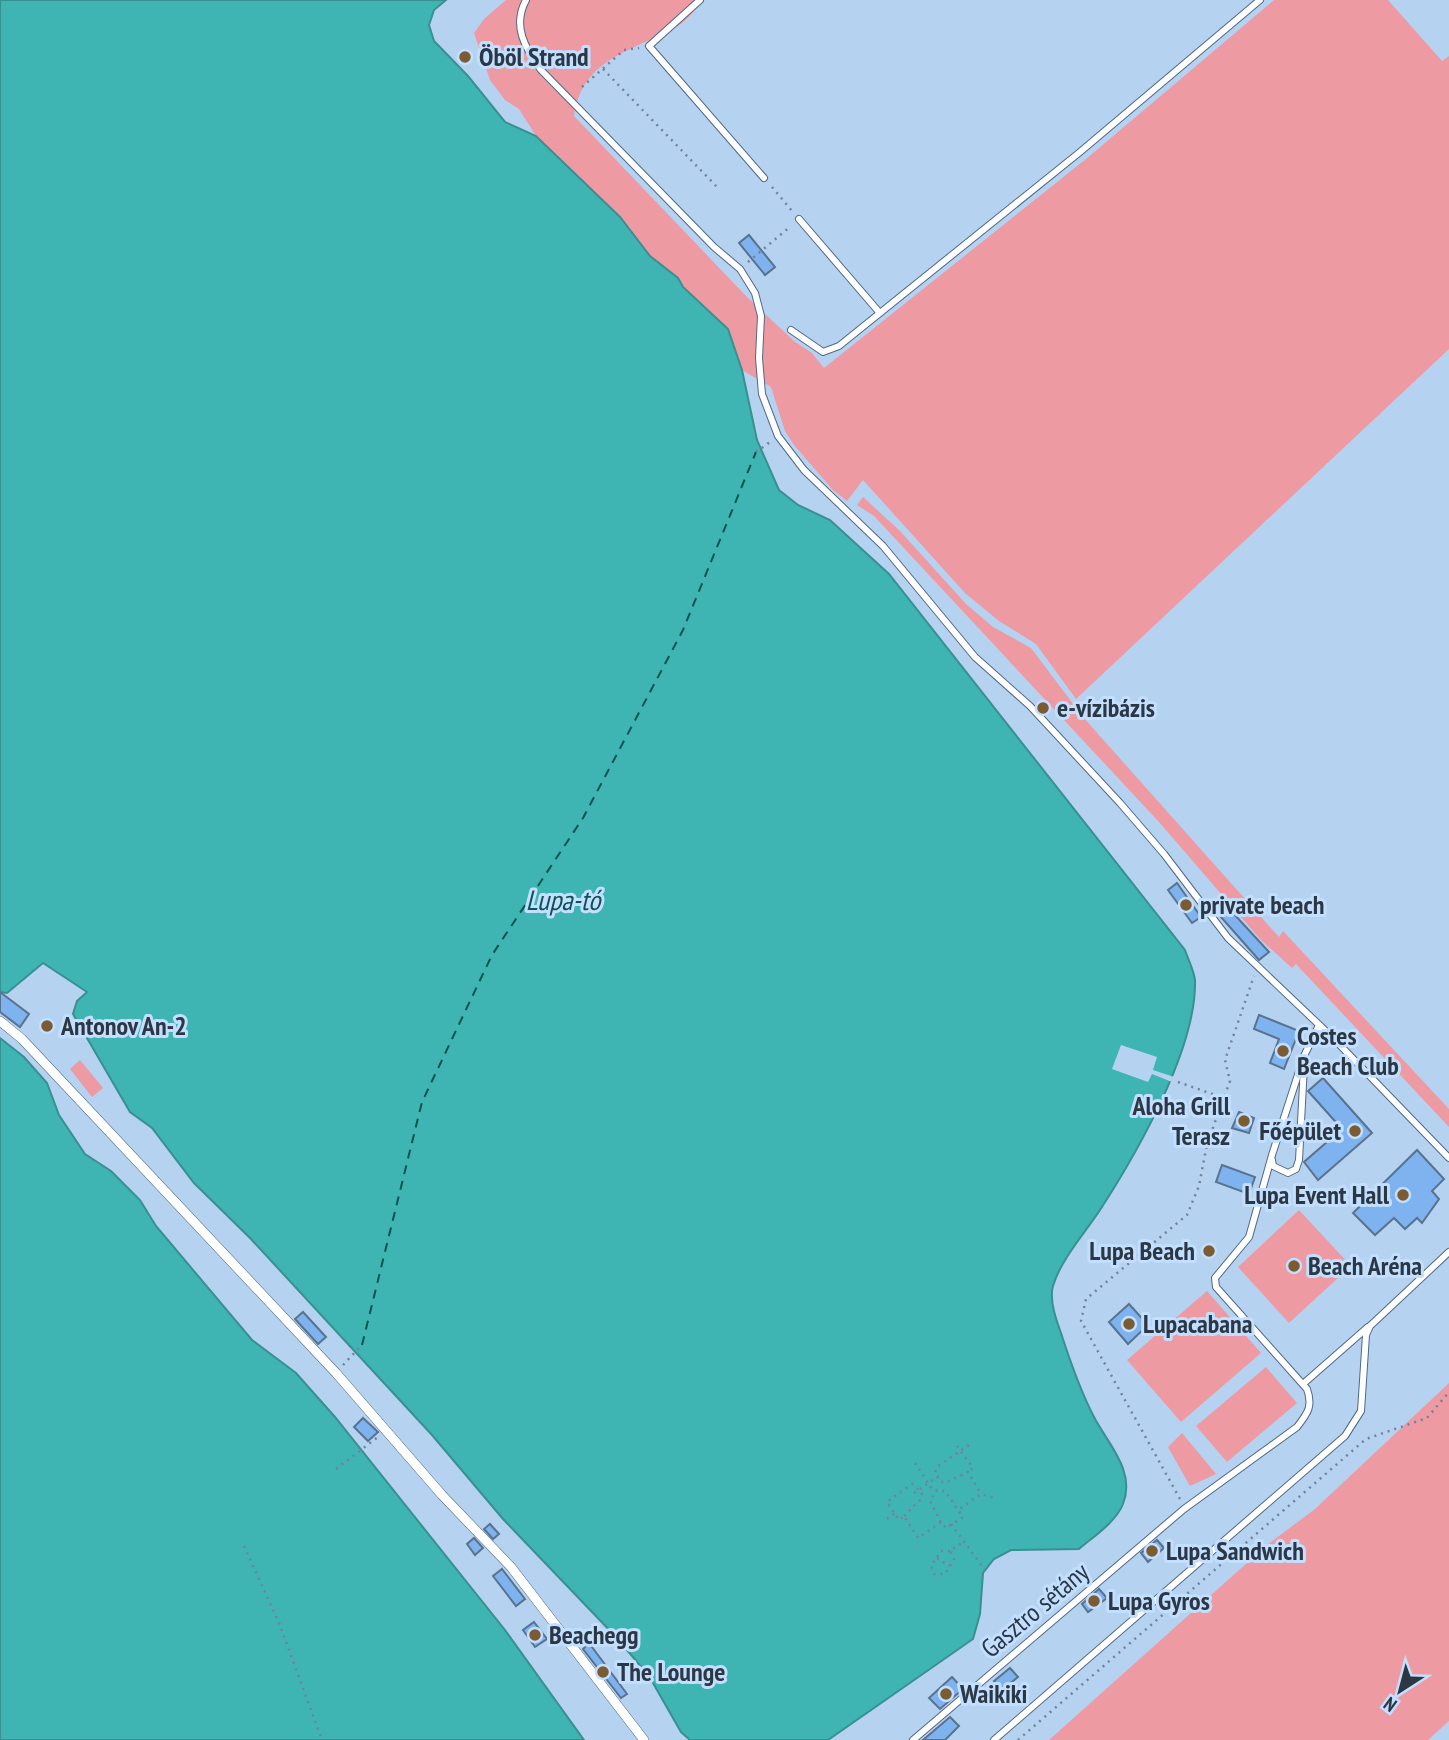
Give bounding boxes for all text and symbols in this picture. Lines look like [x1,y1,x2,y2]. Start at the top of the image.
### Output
place label: Öböl Strand [479,40,589,73]
marker: Öböl Strand [457,49,473,65]
place label: e-vízibázis [1057,691,1155,724]
marker: e-vízibázis [1035,700,1051,716]
water label: Lupa-tó [526,881,602,918]
place label: private beach [1200,888,1324,921]
marker: private beach [1178,897,1194,913]
place label: Antonov An-2 [60,1009,187,1042]
marker: Antonov An-2 [39,1018,55,1034]
place label: Costes Beach Club [1297,1019,1399,1082]
marker: Costes Beach Club [1275,1043,1291,1059]
place label: Aloha Grill Terasz [1131,1089,1231,1152]
marker: Aloha Grill Terasz [1236,1113,1252,1129]
place label: Főépület [1259,1114,1341,1147]
marker: Főépület [1347,1123,1363,1139]
place label: Lupa Event Hall [1244,1178,1390,1211]
marker: Lupa Event Hall [1395,1187,1411,1203]
place label: Lupa Beach [1089,1234,1195,1267]
marker: Lupa Beach [1201,1243,1217,1259]
place label: Beach Aréna [1308,1249,1422,1282]
marker: Beach Aréna [1286,1258,1302,1274]
place label: Lupacabana [1143,1307,1253,1340]
marker: Lupacabana [1121,1316,1137,1332]
place label: Lupa Sandwich [1166,1534,1304,1567]
marker: Lupa Sandwich [1144,1543,1160,1559]
street label: Gasztro sétány [974,1555,1095,1664]
place label: Lupa Gyros [1108,1584,1210,1617]
marker: Lupa Gyros [1086,1593,1102,1609]
place label: Beachegg [549,1618,639,1651]
marker: Beachegg [527,1627,543,1643]
place label: The Lounge [617,1655,725,1688]
north arrow [1365,1656,1435,1726]
marker: The Lounge [595,1664,611,1680]
place label: Waikiki [959,1677,1027,1710]
marker: Waikiki [938,1686,954,1702]
text: N [1379,1692,1401,1717]

